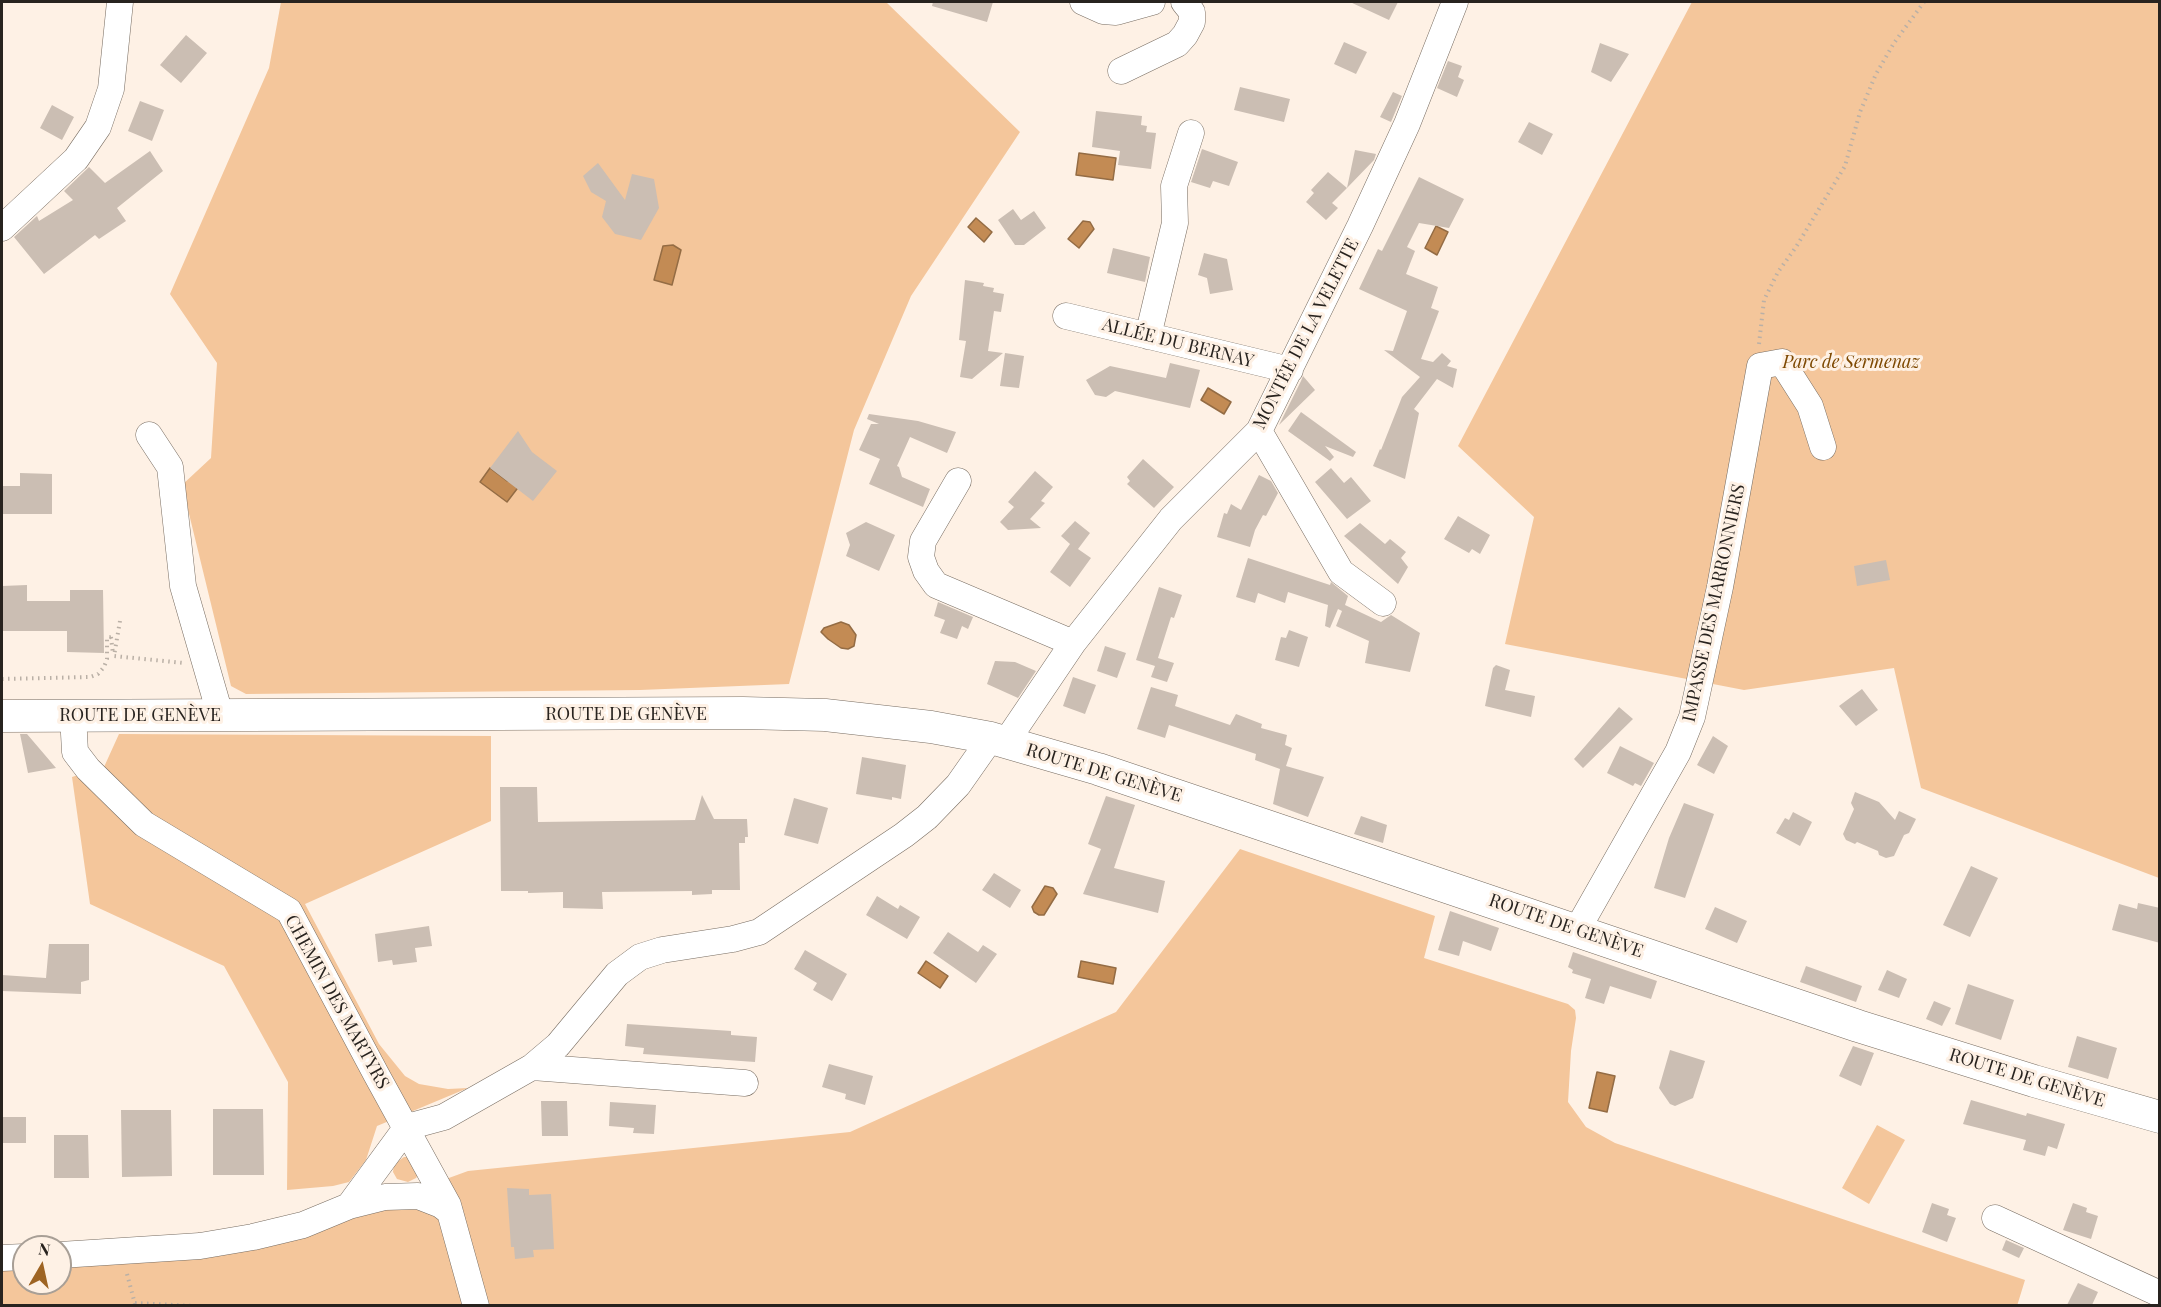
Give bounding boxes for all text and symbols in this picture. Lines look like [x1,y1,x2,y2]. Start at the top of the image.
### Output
street label: MONTÉE DE LA VELETTE [1249,235,1363,433]
street label: ALLÉE DU BERNAY [1100,314,1256,372]
park label: Parc de Sermenaz [1782,351,1920,373]
street label: IMPASSE DES MARRONNIERS [1678,482,1750,724]
street label: ROUTE DE GENÈVE [545,703,707,725]
street label: ROUTE DE GENÈVE [59,704,221,726]
street label: ROUTE DE GENÈVE [1024,739,1184,807]
street label: ROUTE DE GENÈVE [1486,889,1646,963]
street label: CHEMIN DES MARTYRS [280,911,394,1093]
street label: ROUTE DE GENÈVE [1947,1044,2107,1112]
north arrow [12,1235,72,1295]
text: N [37,1237,52,1260]

